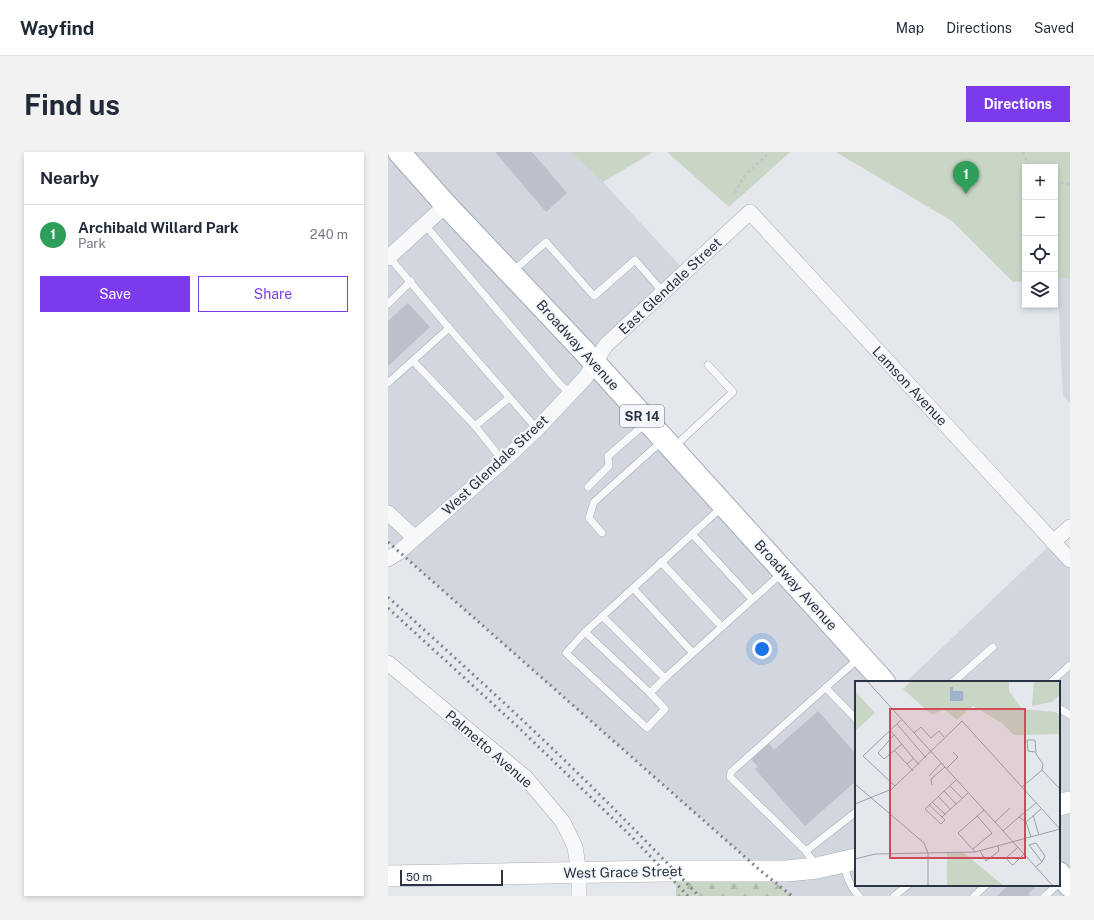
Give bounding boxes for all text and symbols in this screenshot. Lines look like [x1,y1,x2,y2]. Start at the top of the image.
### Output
text: Wayfind [20,17,94,39]
text: Map [896,20,924,36]
text: Directions [946,20,1012,36]
text: Saved [1034,20,1074,36]
button: Directions [966,86,1070,122]
text: Find us [24,88,120,121]
pin: 1 [953,161,979,194]
map controls [1022,164,1058,308]
button: + [1022,164,1058,200]
text: Nearby [40,168,99,188]
button: − [1022,200,1058,236]
text: Archibald Willard Park [78,219,239,236]
text: 1 [50,227,56,242]
text: 240 m [310,227,348,242]
street label: East Glendale Street [615,234,725,338]
text: Park [78,236,106,251]
button: locate [1022,236,1058,272]
button: layers [1022,272,1058,308]
button: Save [40,276,190,312]
button: Share [198,276,348,312]
street label: Broadway Avenue [533,297,623,393]
street label: Lamson Avenue [869,343,951,429]
road number: SR 14 [620,405,664,427]
street label: West Glendale Street [439,412,551,518]
street label: Broadway Avenue [751,537,841,633]
your location [752,639,772,659]
inset map [855,681,1060,886]
street label: Palmetto Avenue [442,707,536,791]
street label: West Grace Street [563,863,683,881]
scale bar [400,868,503,887]
text: 50 m [406,871,432,883]

